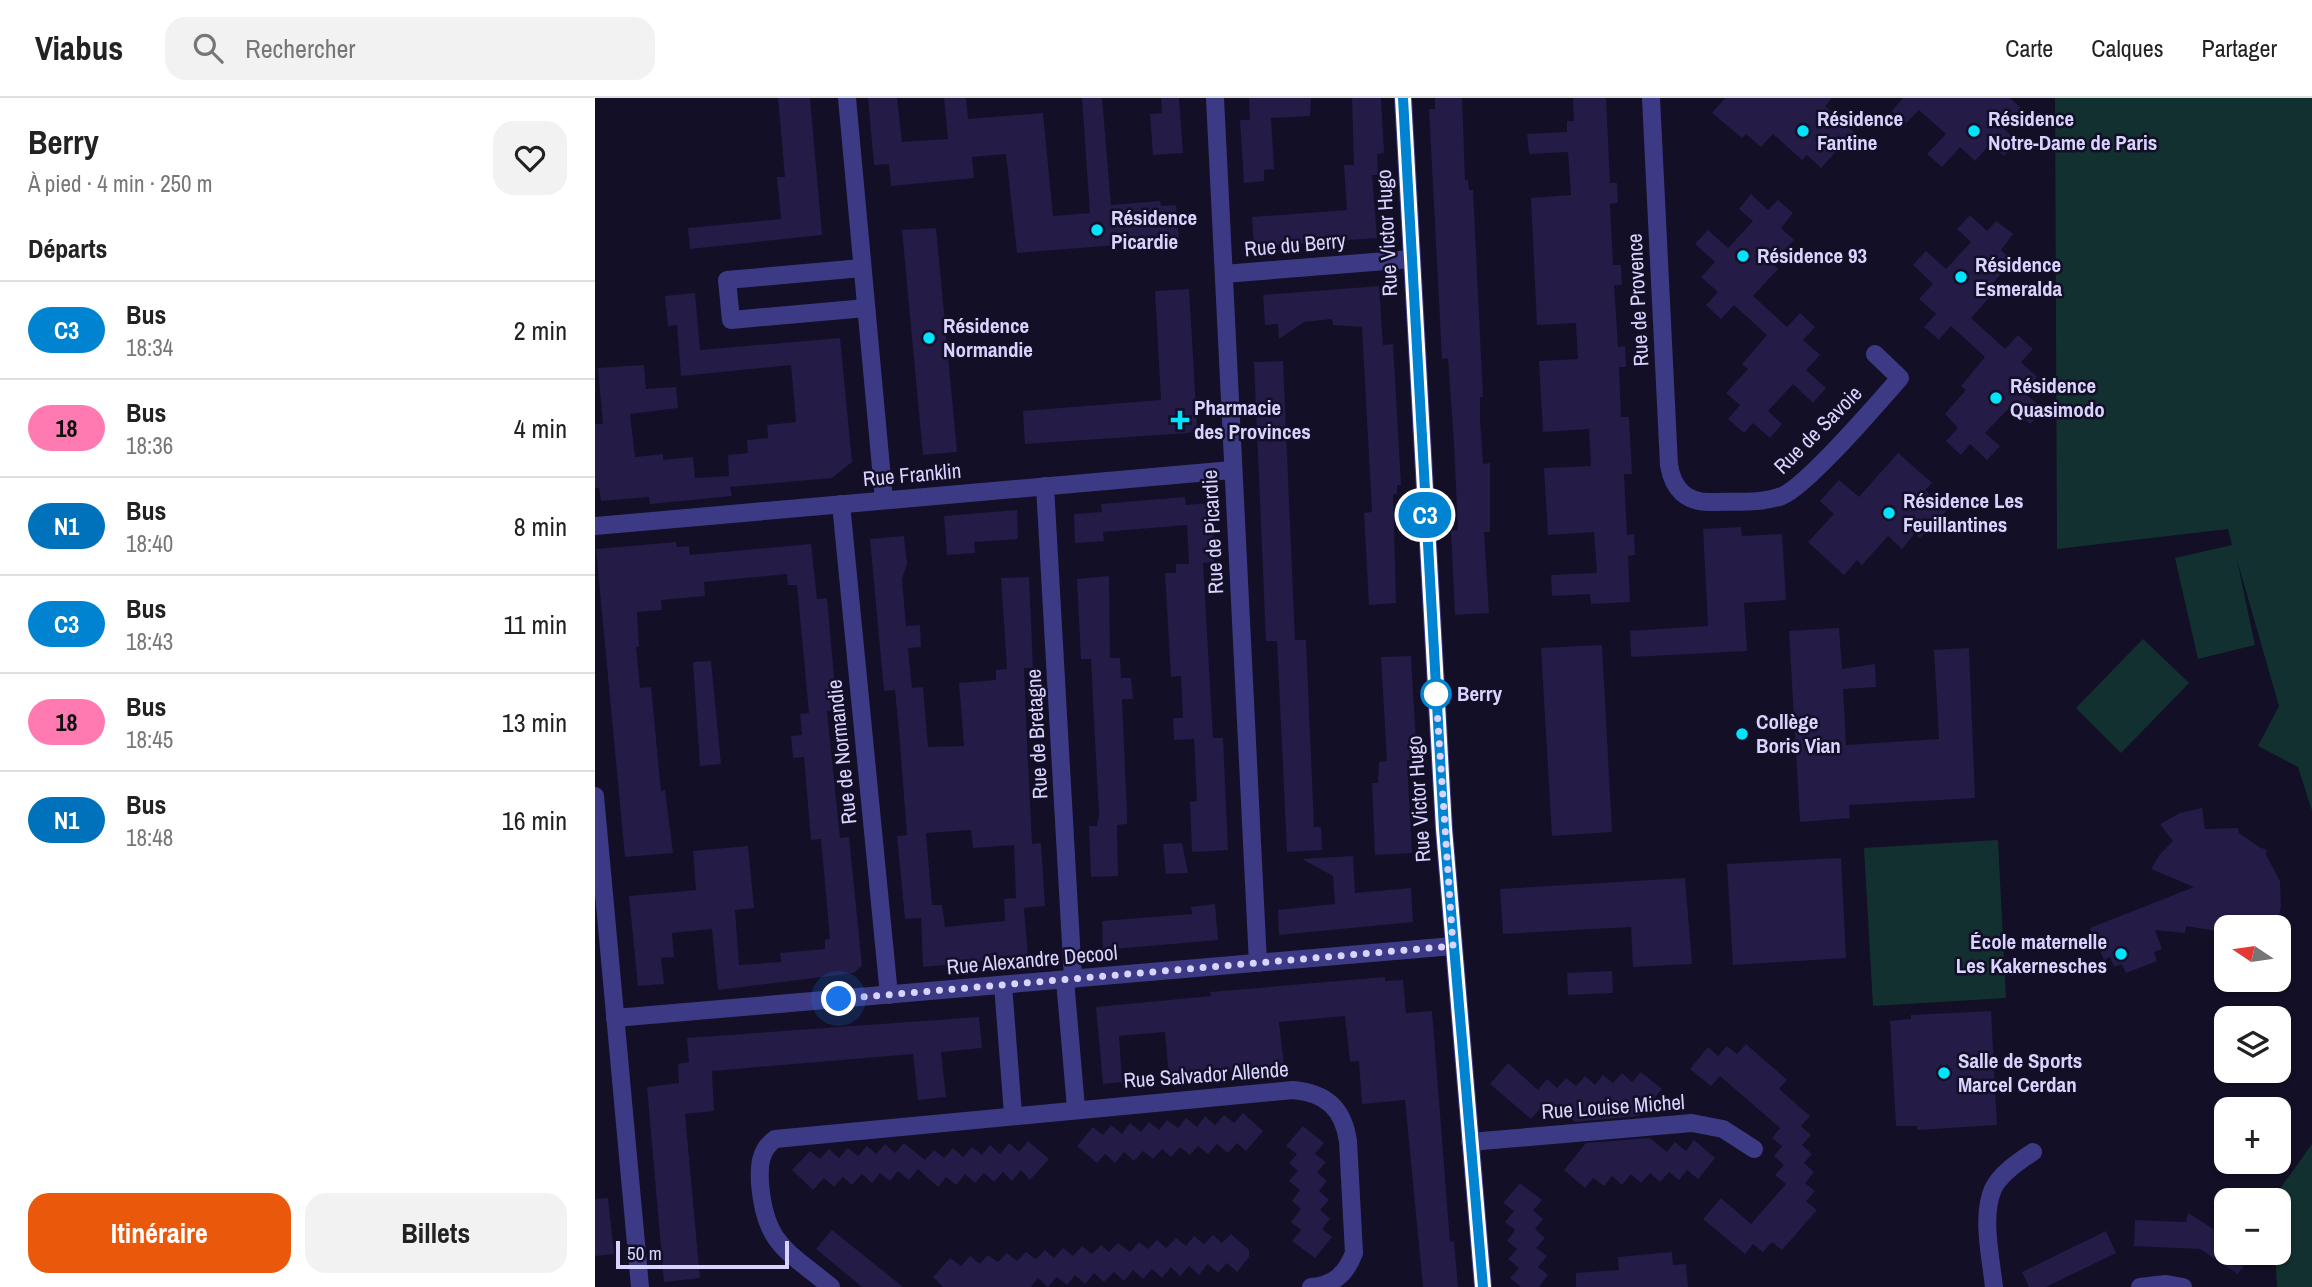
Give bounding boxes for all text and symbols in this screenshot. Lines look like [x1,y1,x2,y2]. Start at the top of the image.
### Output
search box [165,17,655,80]
text: Viabus [35,26,123,70]
icon: search [189,29,227,67]
text: Rechercher [245,31,355,66]
text: Carte [2005,32,2053,64]
text: Calques [2091,32,2164,64]
text: Partager [2202,32,2277,64]
place label: Résidence Fantine [1817,104,1903,157]
place label: Résidence Notre-Dame de Paris [1988,104,2157,157]
text: Berry [28,120,99,164]
button: heart [493,121,567,195]
marker: Résidence Fantine [1795,123,1811,139]
marker: Résidence Notre-Dame de Paris [1966,123,1982,139]
text: À pied · 4 min · 250 m [28,168,213,199]
street label: Rue Victor Hugo [1369,169,1404,297]
place label: Résidence Picardie [1111,203,1197,256]
marker: Résidence Picardie [1089,222,1105,238]
street label: Rue du Berry [1243,226,1347,263]
text: Départs [28,231,107,266]
street label: Rue de Provence [1620,233,1655,367]
place label: Résidence 93 [1757,241,1867,270]
marker: Résidence 93 [1735,248,1751,264]
place label: Résidence Esmeralda [1975,250,2063,303]
marker: Résidence Esmeralda [1953,269,1969,285]
text: Bus [126,297,166,332]
place label: Résidence Normandie [943,311,1033,364]
text: 2 min [514,313,567,348]
text: C3 [54,314,79,346]
marker: Résidence Normandie [921,330,937,346]
text: 18:34 [126,332,173,363]
place label: Résidence Quasimodo [2010,371,2105,424]
street label: Rue de Savoie [1767,379,1868,480]
marker: Résidence Quasimodo [1988,390,2004,406]
place label: Pharmacie des Provinces [1194,393,1311,446]
text: Bus [126,395,166,430]
text: 4 min [514,411,567,446]
text: 18 [56,412,77,444]
marker: Pharmacie des Provinces [1172,412,1188,428]
text: 18:36 [126,430,173,461]
street label: Rue Franklin [862,456,962,493]
street label: Rue de Picardie [1195,469,1230,595]
place label: Résidence Les Feuillantines [1903,486,2024,539]
line badge: C3 [1393,492,1457,538]
text: Bus [126,493,166,528]
text: C3 [1412,499,1438,531]
marker: Résidence Les Feuillantines [1881,505,1897,521]
text: 8 min [514,509,567,544]
text: N1 [54,510,79,542]
text: 18:40 [126,528,173,559]
text: Bus [126,591,166,626]
text: 11 min [503,607,567,642]
text: C3 [54,608,79,640]
text: 18:43 [126,626,173,657]
street label: Rue de Bretagne [1019,668,1054,800]
street label: Rue de Normandie [819,678,864,826]
marker: Berry [1421,679,1451,709]
place label: Berry [1457,679,1502,708]
text: Bus [126,689,166,724]
text: 13 min [502,705,567,740]
text: 18 [56,706,77,738]
place label: Collège Boris Vian [1756,707,1841,760]
text: 18:45 [126,724,173,755]
marker: Collège Boris Vian [1734,726,1750,742]
street label: Rue Victor Hugo [1400,735,1437,863]
text: Bus [126,787,166,822]
text: 16 min [502,803,567,838]
text: N1 [54,804,79,836]
text: 18:48 [126,822,173,853]
north arrow [2214,915,2291,992]
map controls [2214,915,2291,1265]
place label: École maternelle Les Kakernesches [1956,927,2107,980]
street label: Rue Alexandre Decool [945,938,1119,981]
marker: École maternelle Les Kakernesches [2113,946,2129,962]
your location [821,981,856,1016]
button: layers [2214,1006,2291,1083]
place label: Salle de Sports Marcel Cerdan [1958,1046,2082,1099]
street label: Rue Salvador Allende [1122,1054,1290,1095]
marker: Salle de Sports Marcel Cerdan [1936,1065,1952,1081]
street label: Rue Louise Michel [1540,1087,1686,1126]
button: + [2214,1097,2291,1174]
button: − [2214,1188,2291,1265]
button: Itinéraire [28,1193,291,1273]
button: Billets [305,1193,567,1273]
scale bar [616,1238,789,1270]
text: 50 m [627,1240,662,1266]

